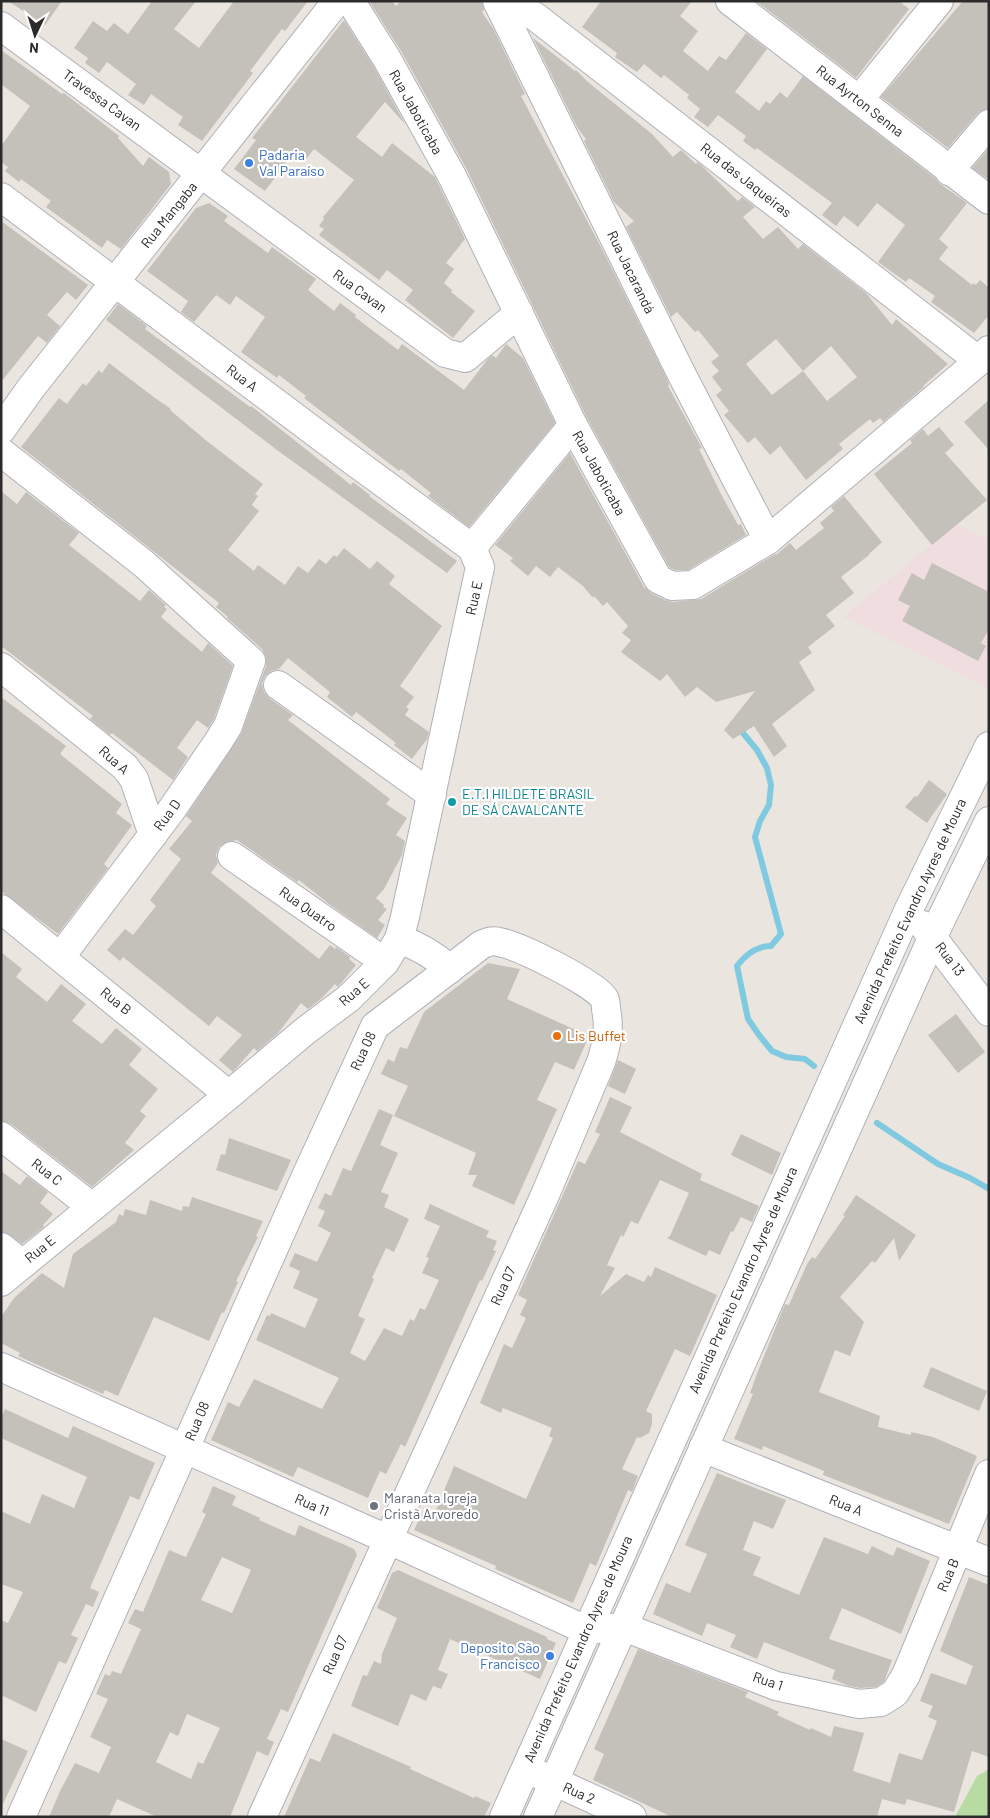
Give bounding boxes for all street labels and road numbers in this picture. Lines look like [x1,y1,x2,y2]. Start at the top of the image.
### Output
street label: Rua Ayrton Senna [813,61,908,140]
street label: Travessa Cavan [60,65,145,134]
street label: Rua Jaboticaba [386,66,447,157]
street label: Rua das Jaqueiras [697,139,795,221]
street label: Rua Mangaba [137,178,200,251]
street label: Rua Jacarandá [604,228,659,316]
street label: Rua Cavan [330,265,391,316]
street label: Rua A [223,360,262,395]
street label: Rua Jaboticaba [569,427,630,518]
street label: Rua E [462,579,485,617]
street label: Rua A [96,742,133,778]
street label: Rua D [150,796,184,834]
street label: Avenida Prefeito Evandro Ayres de Moura [850,796,969,1026]
street label: Rua Quatro [276,883,340,935]
street label: Rua 13 [932,938,969,979]
street label: Rua E [335,974,372,1009]
street label: Rua B [97,983,135,1018]
street label: Rua 08 [346,1029,379,1073]
street label: Rua C [28,1154,66,1189]
street label: Avenida Prefeito Evandro Ayres de Moura [685,1164,800,1396]
street label: Rua E [21,1231,58,1266]
street label: Rua 07 [486,1263,519,1308]
street label: Rua 08 [181,1399,212,1443]
street label: Rua 11 [292,1489,332,1520]
street label: Rua A [827,1490,866,1519]
street label: Avenida Prefeito Evandro Ayres de Moura [520,1533,635,1765]
street label: Rua B [933,1555,962,1594]
street label: Rua 07 [319,1632,351,1677]
street label: Rua 1 [751,1667,786,1694]
street label: Rua 2 [560,1778,598,1807]

